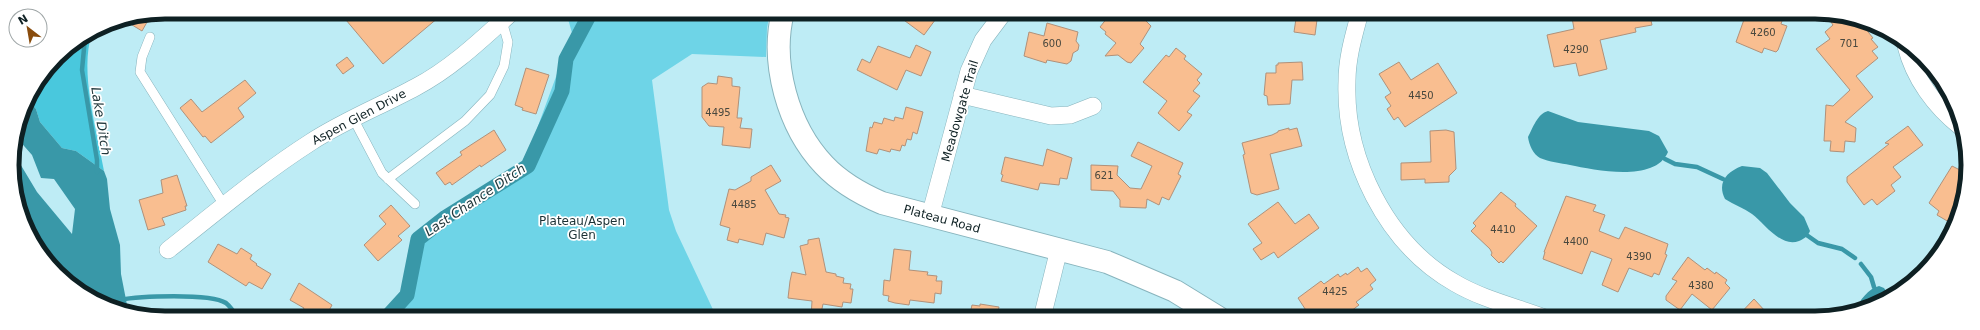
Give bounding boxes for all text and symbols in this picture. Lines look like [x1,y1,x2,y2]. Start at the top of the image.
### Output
north arrow [8,8,48,48]
text: N [16,12,30,28]
house number: 4260 [1750,27,1776,38]
house number: 600 [1042,38,1062,49]
house number: 701 [1839,38,1859,49]
house number: 4290 [1563,44,1589,55]
street label: Meadowgate Trail [939,58,981,164]
water label: Lake Ditch [88,86,114,156]
street label: Aspen Glen Drive [310,86,408,148]
house number: 4450 [1408,90,1434,101]
house number: 4495 [705,107,731,118]
water label: Last Chance Ditch [422,161,528,239]
house number: 621 [1094,170,1114,181]
house number: 4485 [731,199,757,210]
street label: Plateau Road [902,202,982,236]
park label: Plateau/Aspen Glen [539,214,625,242]
house number: 4410 [1490,224,1516,235]
house number: 4400 [1563,236,1589,247]
house number: 4390 [1626,251,1652,262]
house number: 4380 [1688,280,1714,291]
house number: 4425 [1322,286,1348,297]

